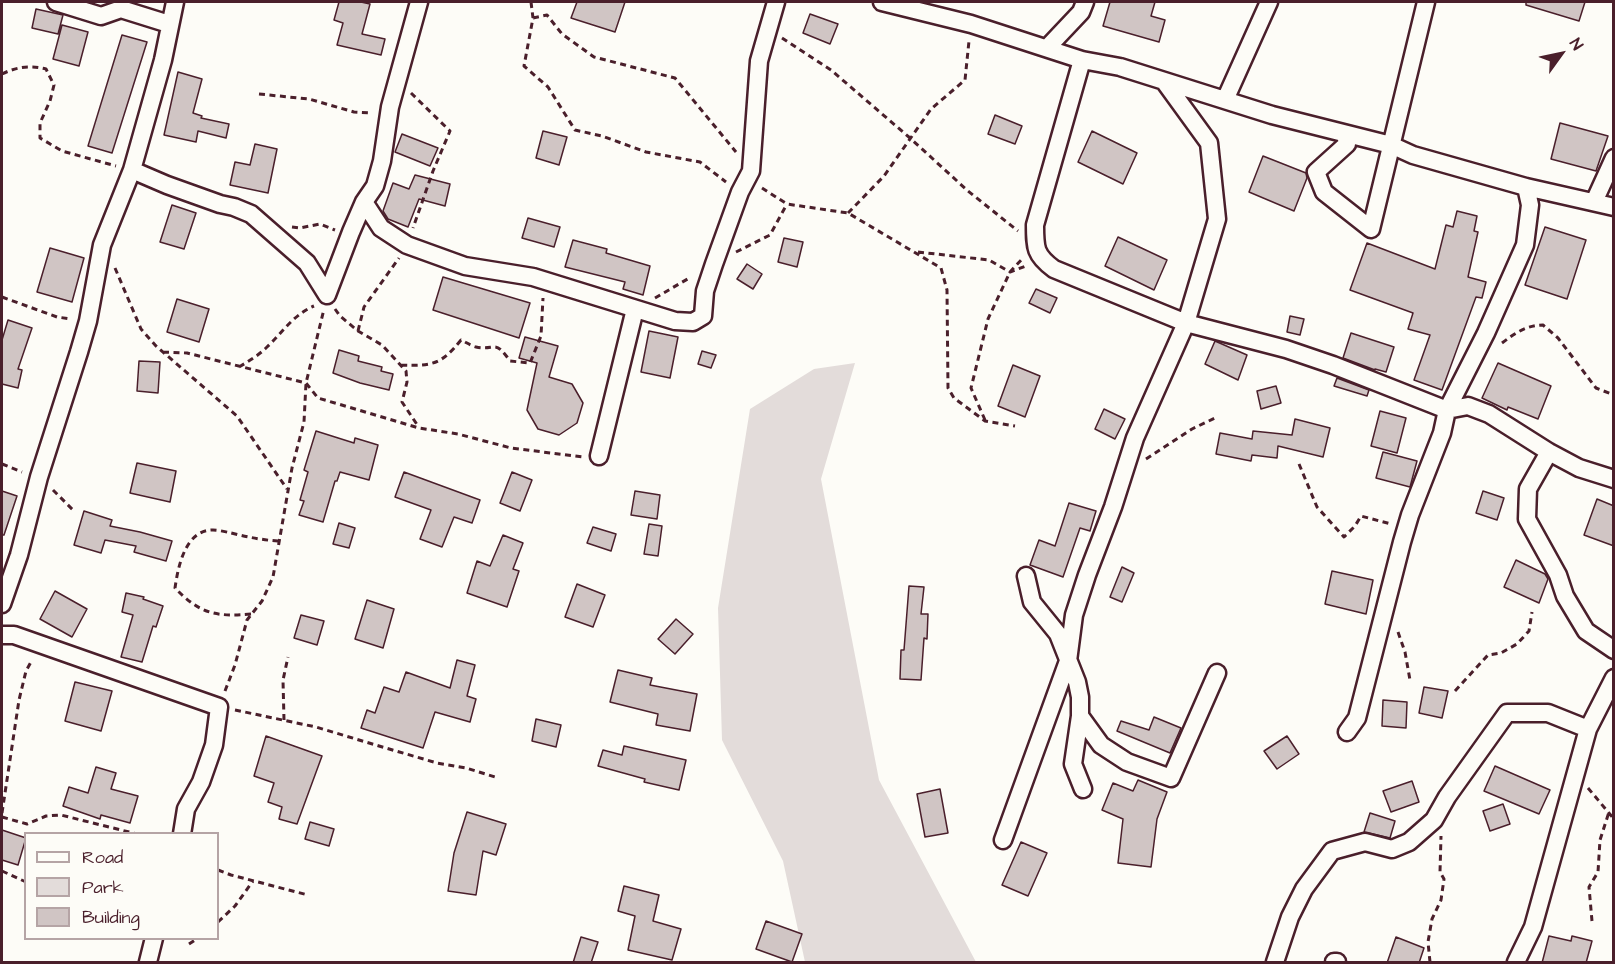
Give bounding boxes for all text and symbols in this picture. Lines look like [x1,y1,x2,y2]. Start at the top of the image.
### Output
north arrow [1531,24,1591,84]
text: N [1564,34,1588,54]
legend [24,832,219,940]
text: Road [82,845,123,870]
text: Park [82,875,124,900]
text: Building [82,905,140,930]

